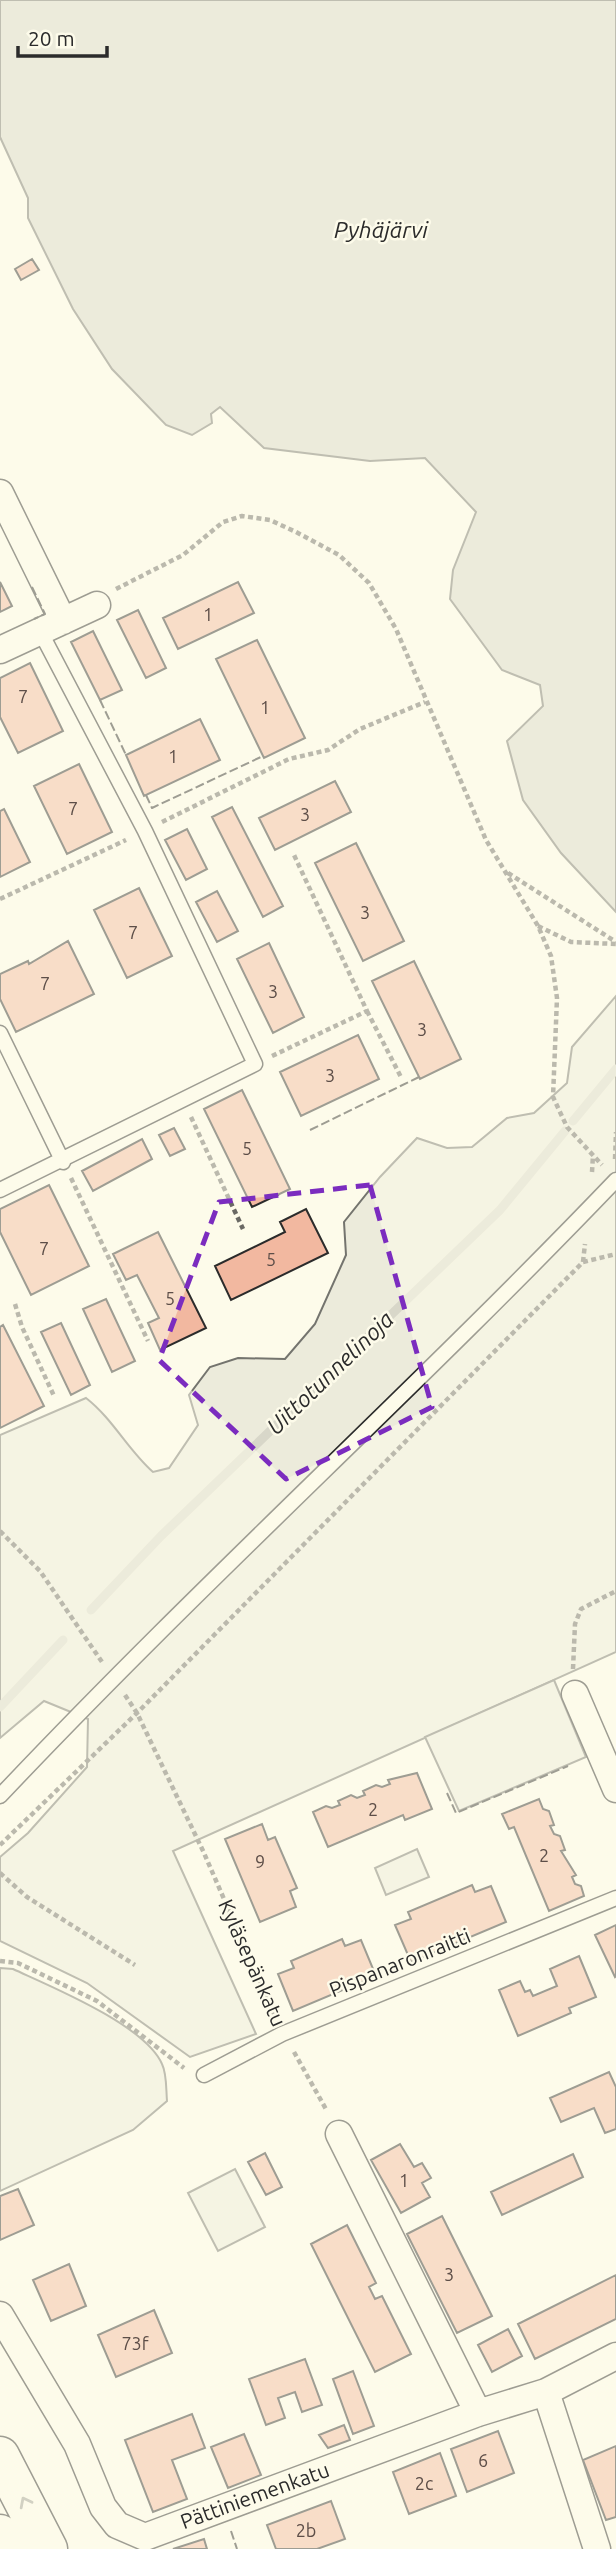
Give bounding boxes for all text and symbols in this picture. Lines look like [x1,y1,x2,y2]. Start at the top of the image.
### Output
scale bar [18,14,107,58]
text: 20 m [28,26,75,50]
water label: Pyhäjärvi [334,217,429,242]
house number: 1 [203,604,213,624]
house number: 7 [18,686,28,706]
house number: 1 [260,697,270,717]
house number: 1 [168,746,178,766]
house number: 7 [68,798,78,818]
house number: 3 [300,804,310,824]
house number: 3 [360,902,370,922]
house number: 7 [128,922,138,942]
house number: 7 [40,973,50,993]
house number: 3 [268,981,278,1001]
house number: 3 [417,1019,427,1039]
house number: 3 [325,1065,335,1085]
house number: 5 [242,1138,252,1158]
house number: 7 [39,1238,49,1258]
house number: 5 [266,1249,276,1269]
house number: 5 [165,1288,175,1308]
water label: Uittotunnelinoja [261,1306,398,1439]
house number: 2 [368,1799,378,1819]
house number: 2 [539,1845,549,1865]
house number: 9 [255,1851,265,1871]
street label: Kyläsepänkatu [214,1895,292,2030]
street label: Pispanaronraitti [325,1923,474,2001]
house number: 1 [399,2170,409,2190]
house number: 3 [444,2264,454,2284]
house number: 73f [121,2333,149,2353]
house number: 6 [478,2450,488,2470]
street label: Pättiniemenkatu [177,2457,332,2533]
house number: 2c [415,2473,433,2493]
one-way arrow [19,2497,33,2509]
house number: 2b [296,2520,316,2540]

